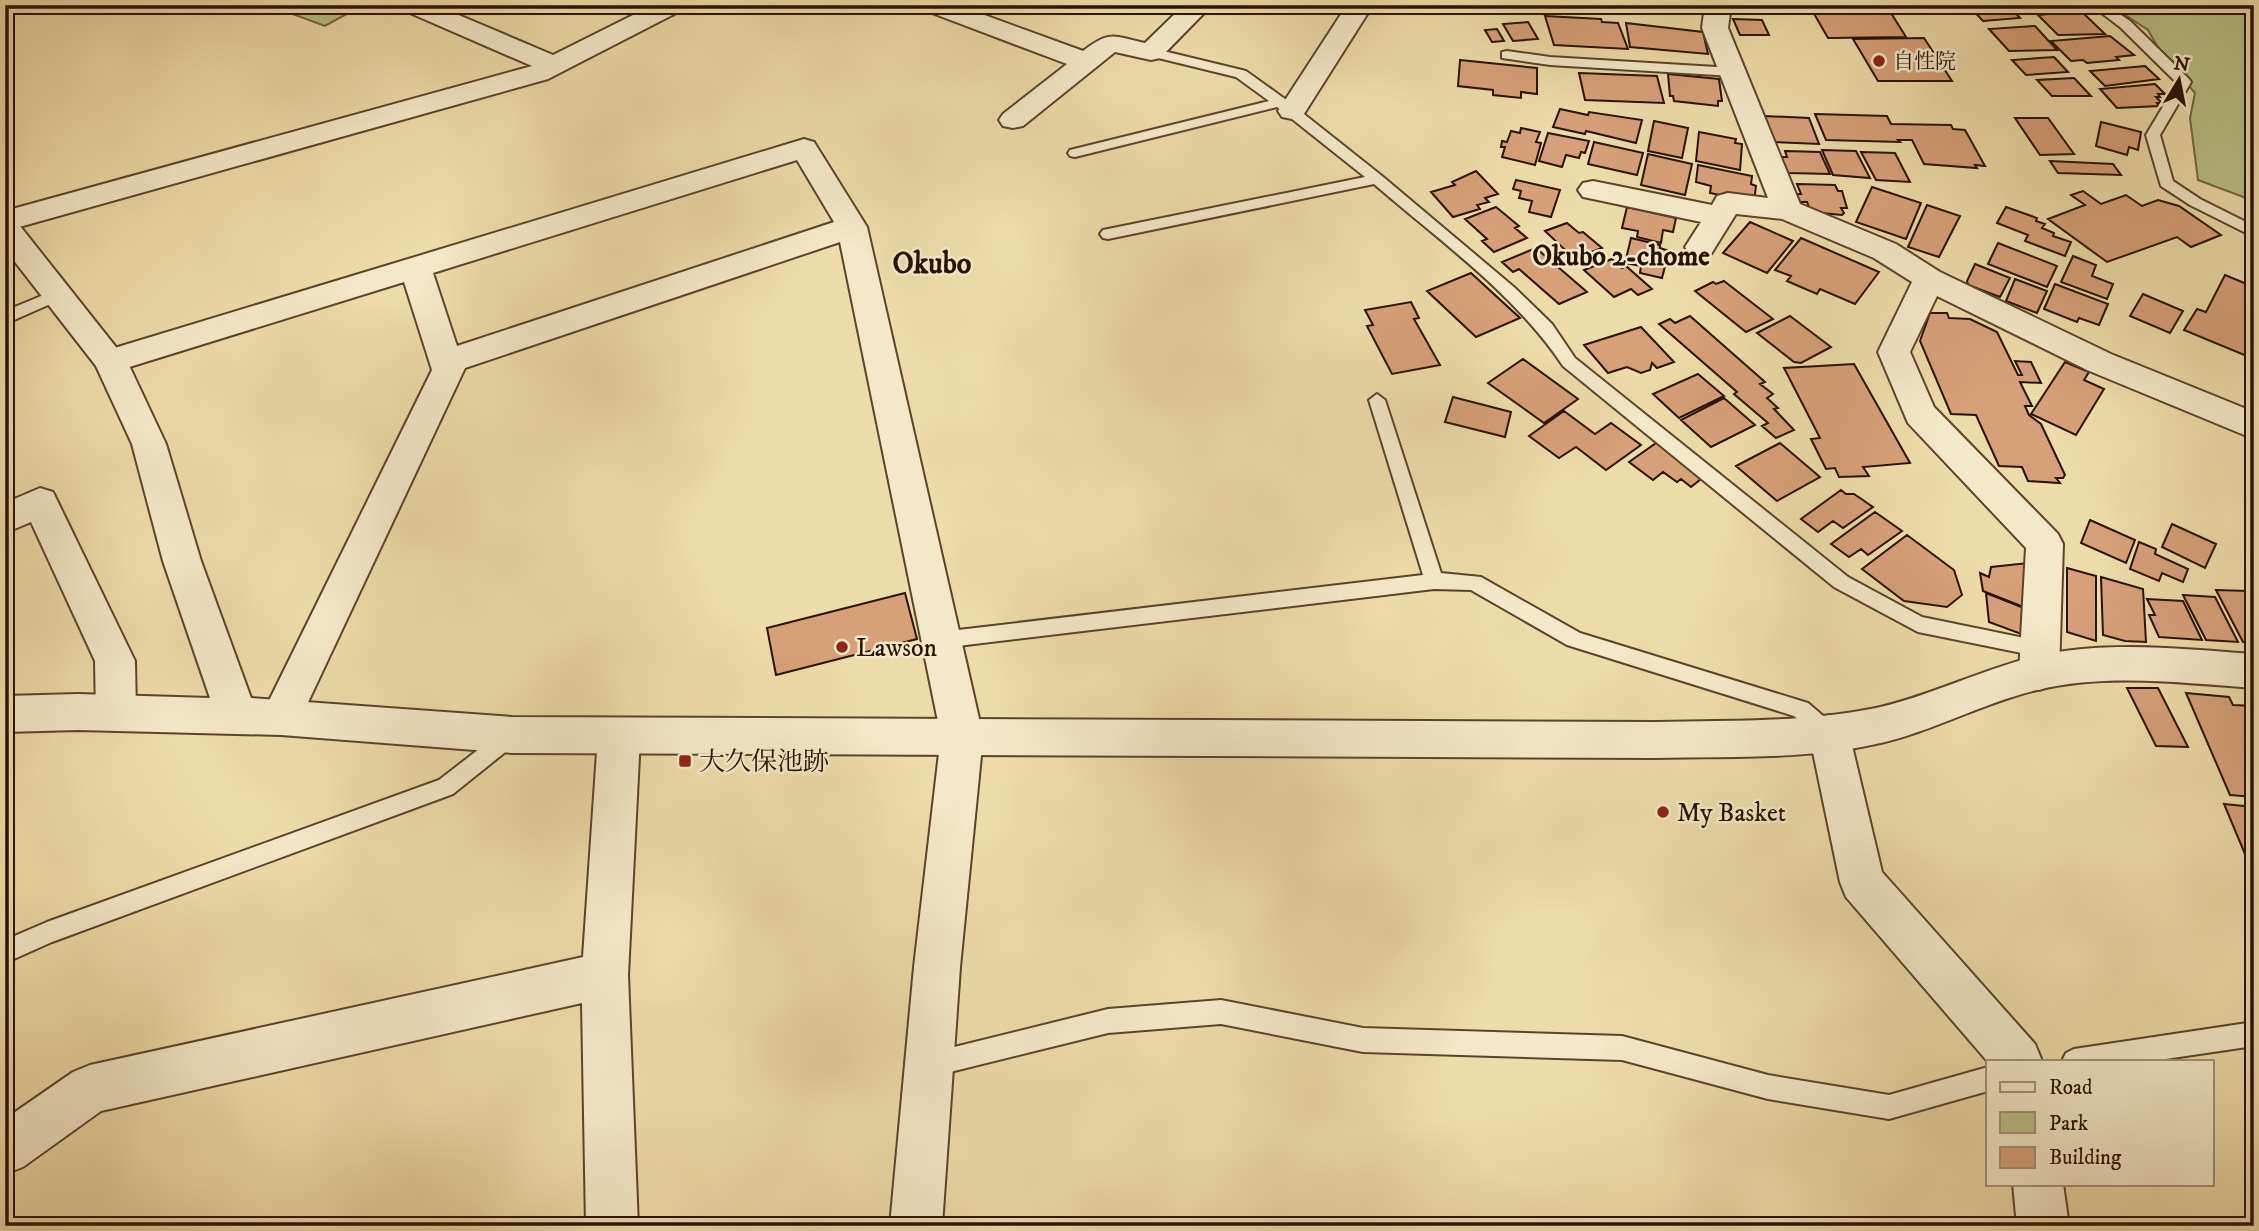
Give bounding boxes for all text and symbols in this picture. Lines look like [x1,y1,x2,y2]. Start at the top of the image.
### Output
north arrow [2144,46,2214,116]
place label: 自性院 [1893,49,1956,75]
text: N [2172,52,2192,77]
marker: 自性院 [1871,53,1887,69]
district label: Okubo 2-chome [1532,239,1710,274]
district label: Okubo [893,246,971,283]
place label: Lawson [856,632,938,665]
marker: Lawson [834,639,850,655]
place label: 大久保池跡 [699,746,829,779]
marker: 大久保池跡 [677,753,693,769]
place label: My Basket [1677,797,1786,830]
marker: My Basket [1655,804,1671,820]
legend [1986,1060,2214,1186]
text: Road [2049,1075,2093,1101]
text: Park [2049,1111,2089,1137]
text: Building [2049,1145,2122,1171]

